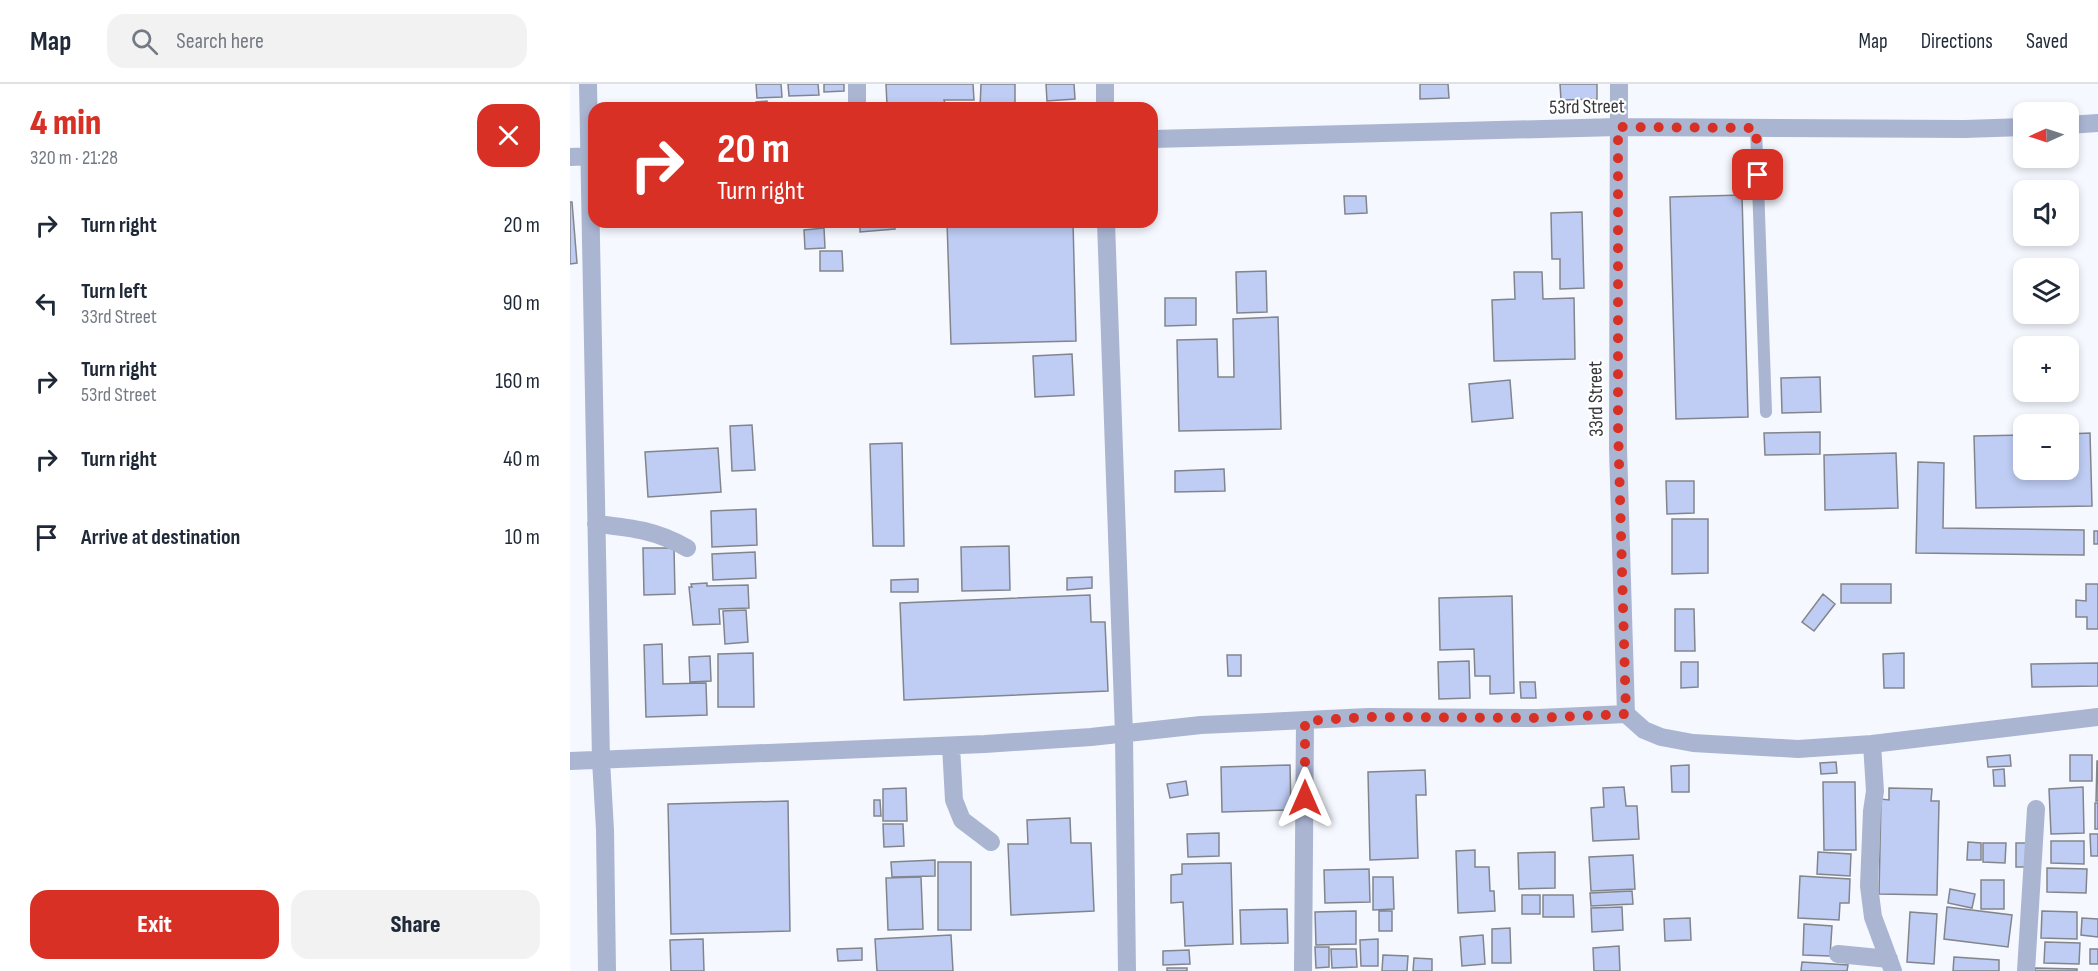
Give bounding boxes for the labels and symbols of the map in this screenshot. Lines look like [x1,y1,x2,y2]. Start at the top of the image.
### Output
street label: 53rd Street [1549,94,1625,120]
north arrow [2013,102,2079,168]
pin [1732,149,1783,200]
street label: 33rd Street [1583,361,1609,437]
position arrow [1273,766,1337,830]

